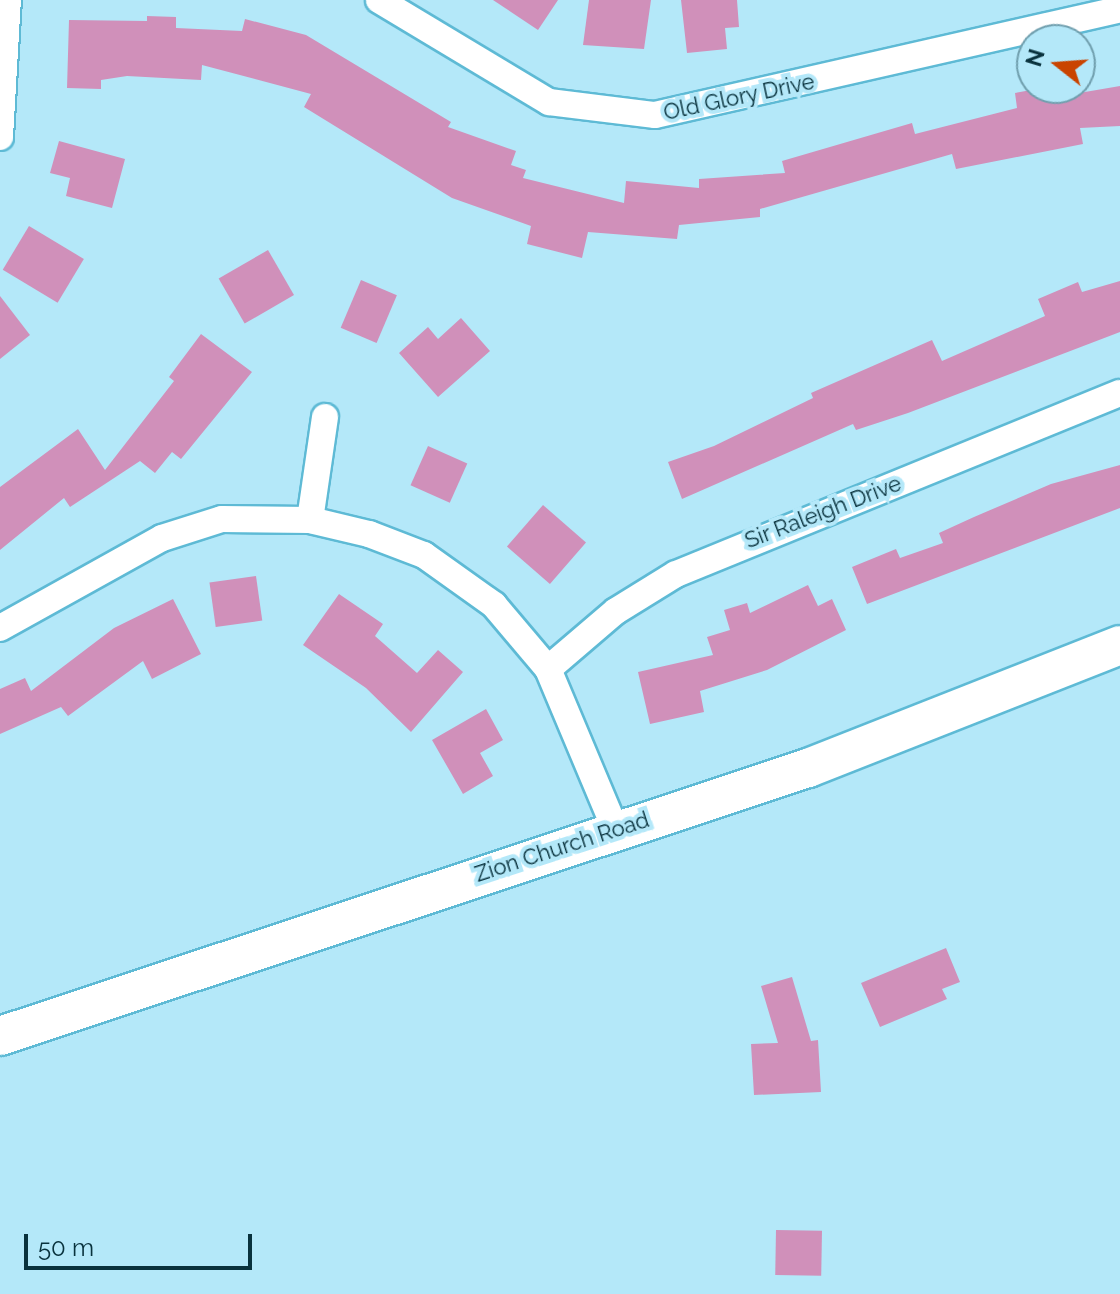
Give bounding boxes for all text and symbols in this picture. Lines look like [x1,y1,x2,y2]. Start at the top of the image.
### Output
north arrow [1016,24,1096,104]
text: N [1020,46,1050,69]
street label: Old Glory Drive [661,68,817,126]
street label: Sir Raleigh Drive [741,470,905,554]
street label: Zion Church Road [471,806,653,888]
scale bar [28,1218,256,1268]
text: 50 m [38,1233,94,1262]

